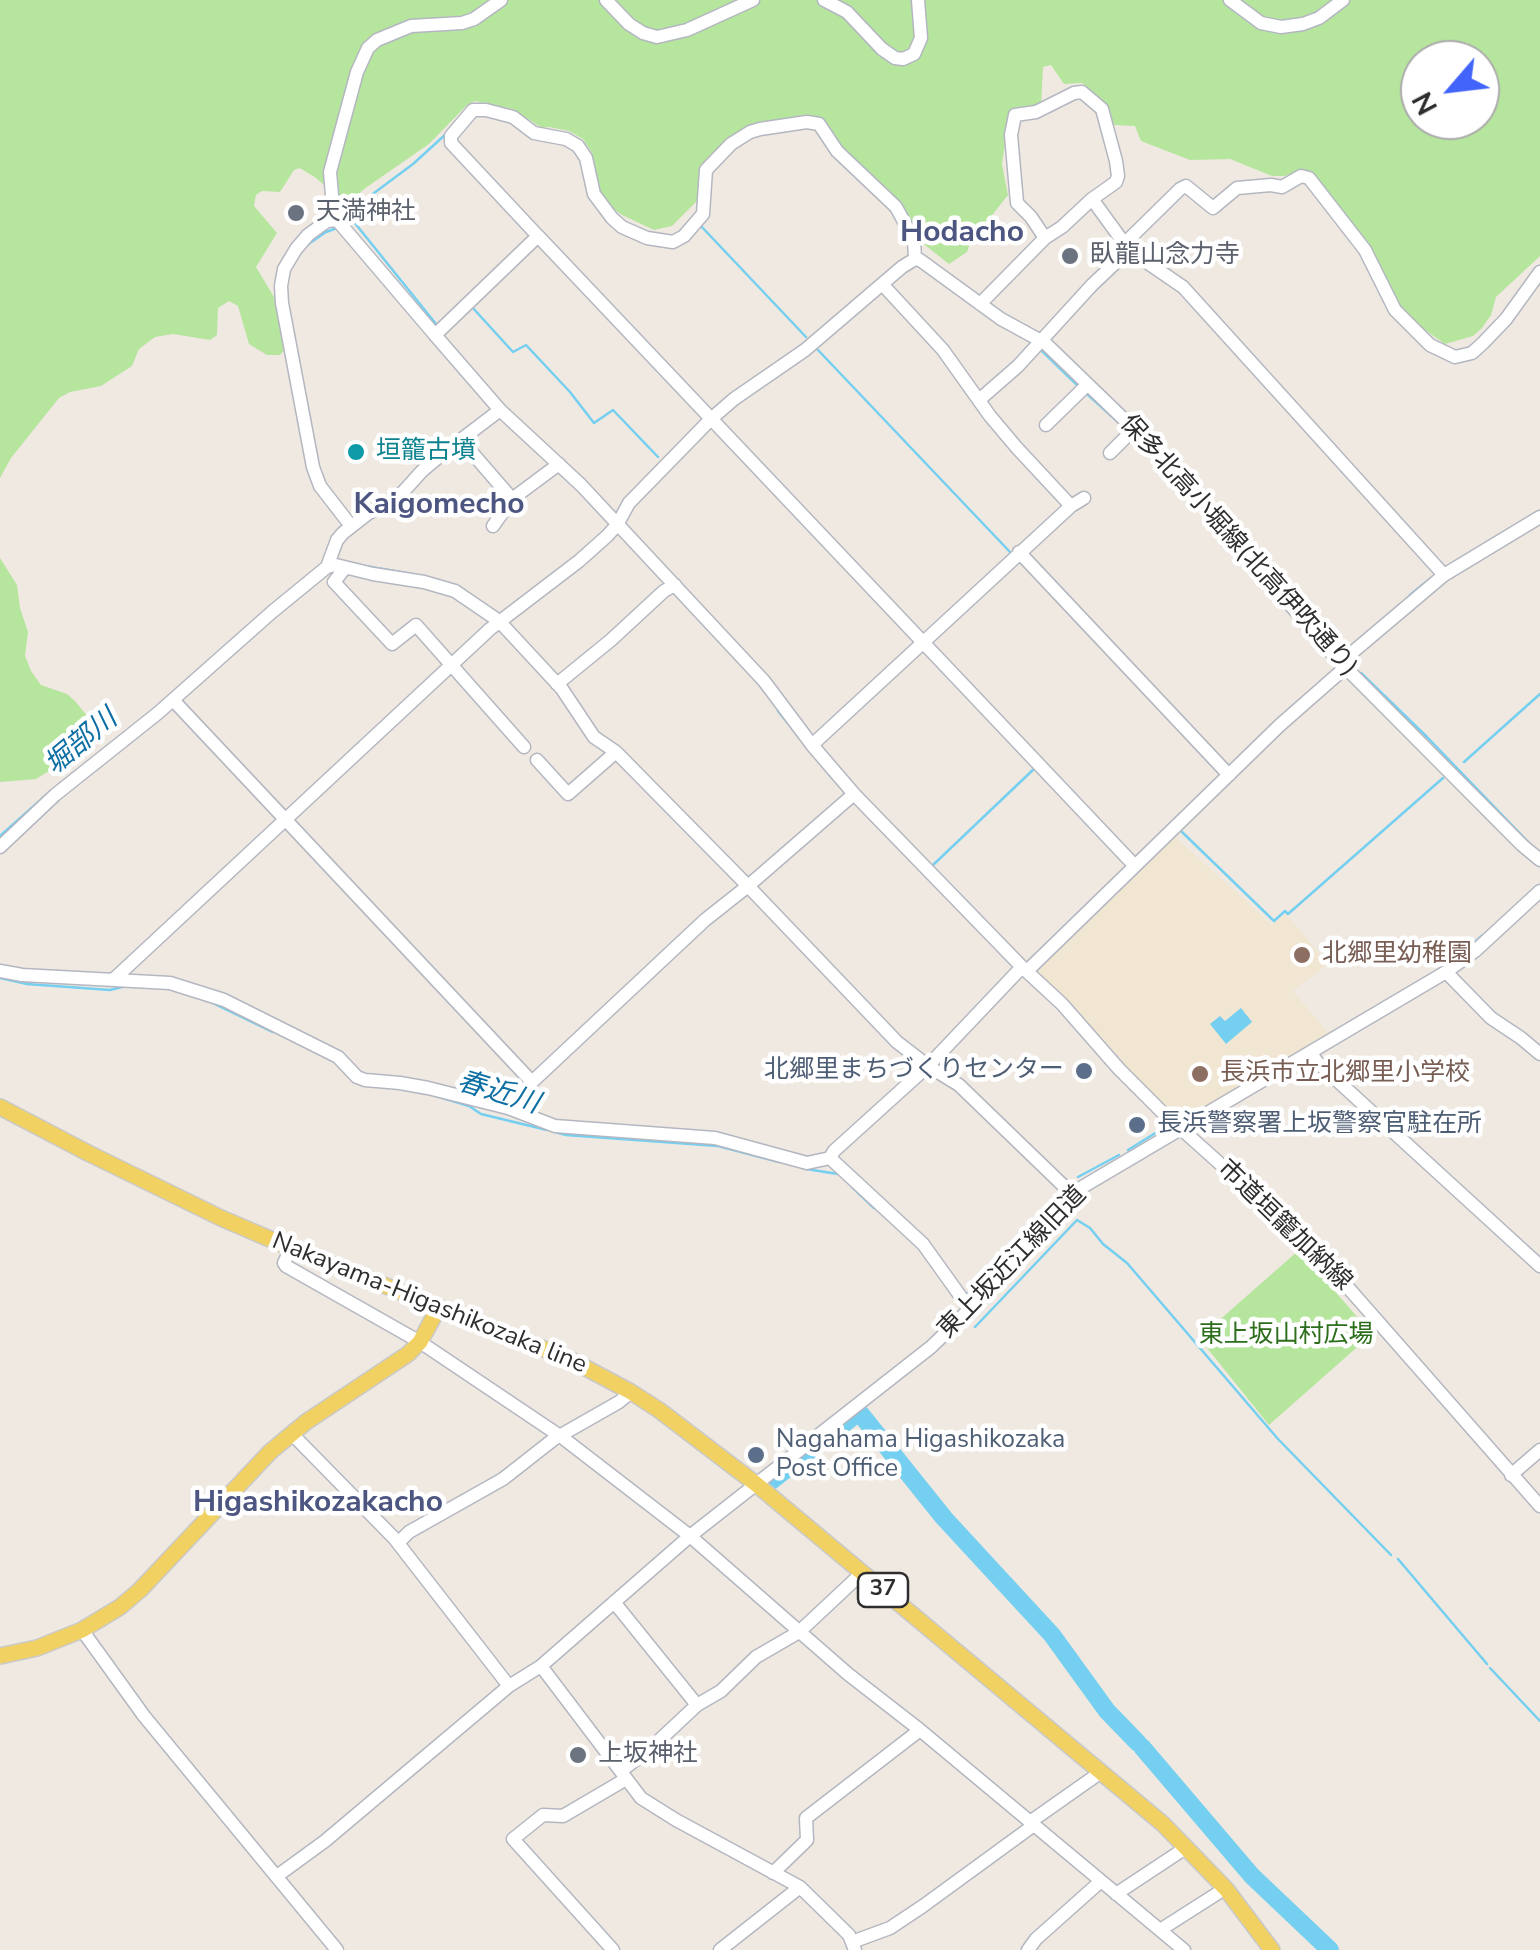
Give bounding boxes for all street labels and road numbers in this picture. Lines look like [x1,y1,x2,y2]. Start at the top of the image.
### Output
street label: 保多北高小堀線(北高伊吹通り) [1113,409,1363,683]
street label: 市道垣籠加納線 [1211,1154,1357,1298]
street label: 東上坂近江線旧道 [933,1181,1093,1345]
street label: Nakayama-Higashikozaka line [267,1227,591,1381]
road number: 37 [858,1573,908,1607]

